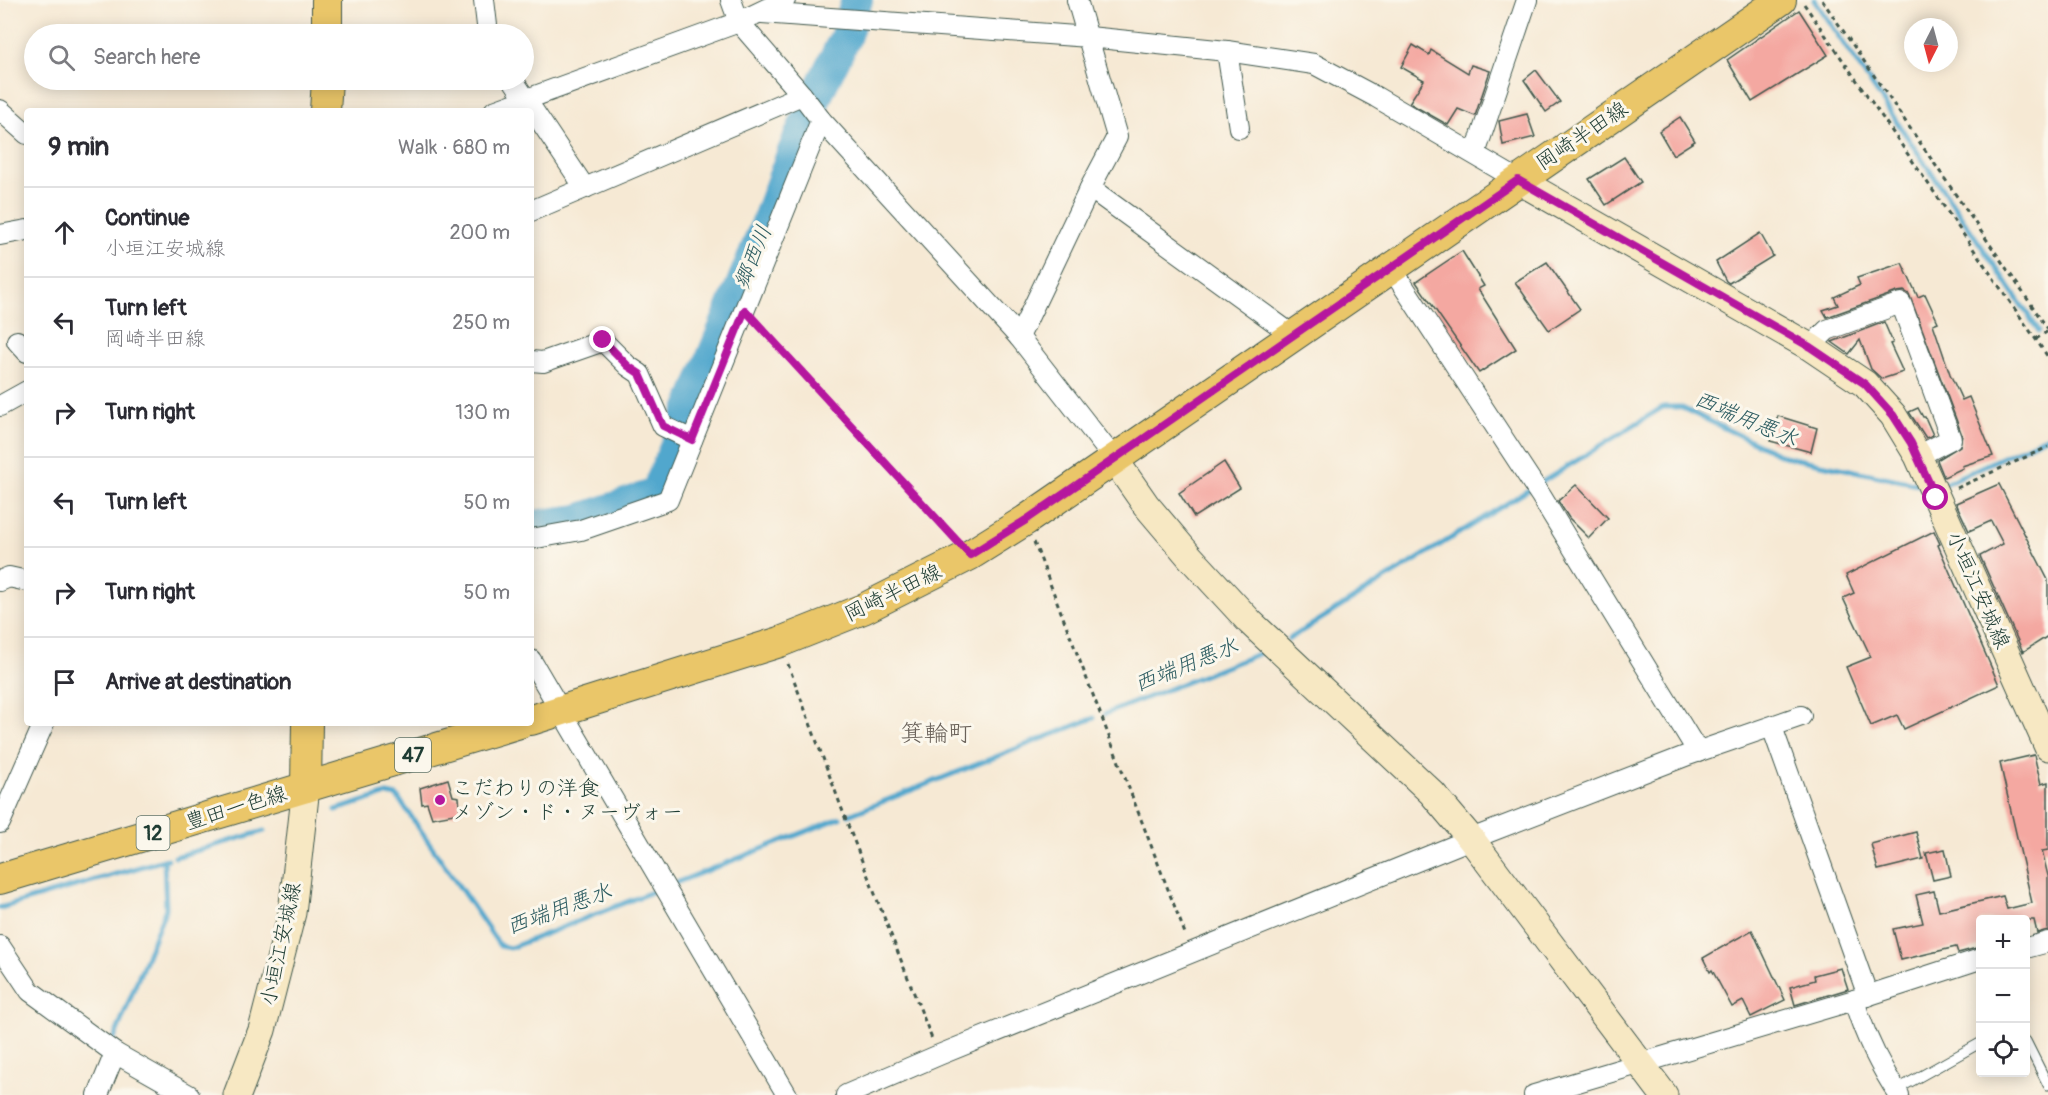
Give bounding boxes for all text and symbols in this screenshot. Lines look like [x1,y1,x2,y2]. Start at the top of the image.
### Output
north arrow [1904,18,1958,72]
search box [24,24,534,90]
icon: search [45,41,78,74]
text: Search here [93,43,200,71]
street label: 岡崎半田線 [1531,95,1633,177]
text: 9 min [48,131,109,163]
text: Walk · 680 m [398,135,510,160]
text: Continue [105,204,189,232]
icon: ahead [48,216,81,249]
text: 200 m [449,220,510,245]
water label: 郷西川 [728,221,778,293]
text: 小垣江安城線 [105,236,225,261]
text: Turn left [105,294,187,322]
icon: left [48,306,81,339]
text: 250 m [452,310,510,335]
text: 岡崎半田線 [105,326,205,351]
route end [589,326,615,352]
water label: 西端用悪水 [1690,385,1802,453]
icon: right [48,396,81,429]
text: Turn right [105,398,195,426]
text: 130 m [455,400,510,425]
route start [1922,484,1948,510]
icon: left [48,486,81,519]
text: Turn left [105,488,187,516]
text: 50 m [463,490,510,515]
street label: 小垣江安城線 [1940,527,2016,653]
street label: 岡崎半田線 [840,558,946,628]
icon: right [48,576,81,609]
text: Turn right [105,578,195,606]
text: 50 m [463,580,510,605]
water label: 西端用悪水 [1130,631,1242,699]
icon: arrive [48,666,81,699]
text: Arrive at destination [105,668,291,696]
district label: 箕輪町 [900,719,972,748]
road number: 47 [395,738,431,772]
place label: こだわりの洋食 メゾン・ド・ヌーヴォー [452,775,683,826]
street label: 豊田一色線 [182,780,290,836]
marker: こだわりの洋食 メゾン・ド・ヌーヴォー [433,793,447,807]
road number: 12 [136,816,170,850]
water label: 西端用悪水 [503,877,615,941]
street label: 小垣江安城線 [255,880,307,1008]
map controls [1976,915,2030,1077]
button: + [1976,915,2030,969]
button: − [1976,969,2030,1023]
button: locate [1976,1023,2030,1077]

